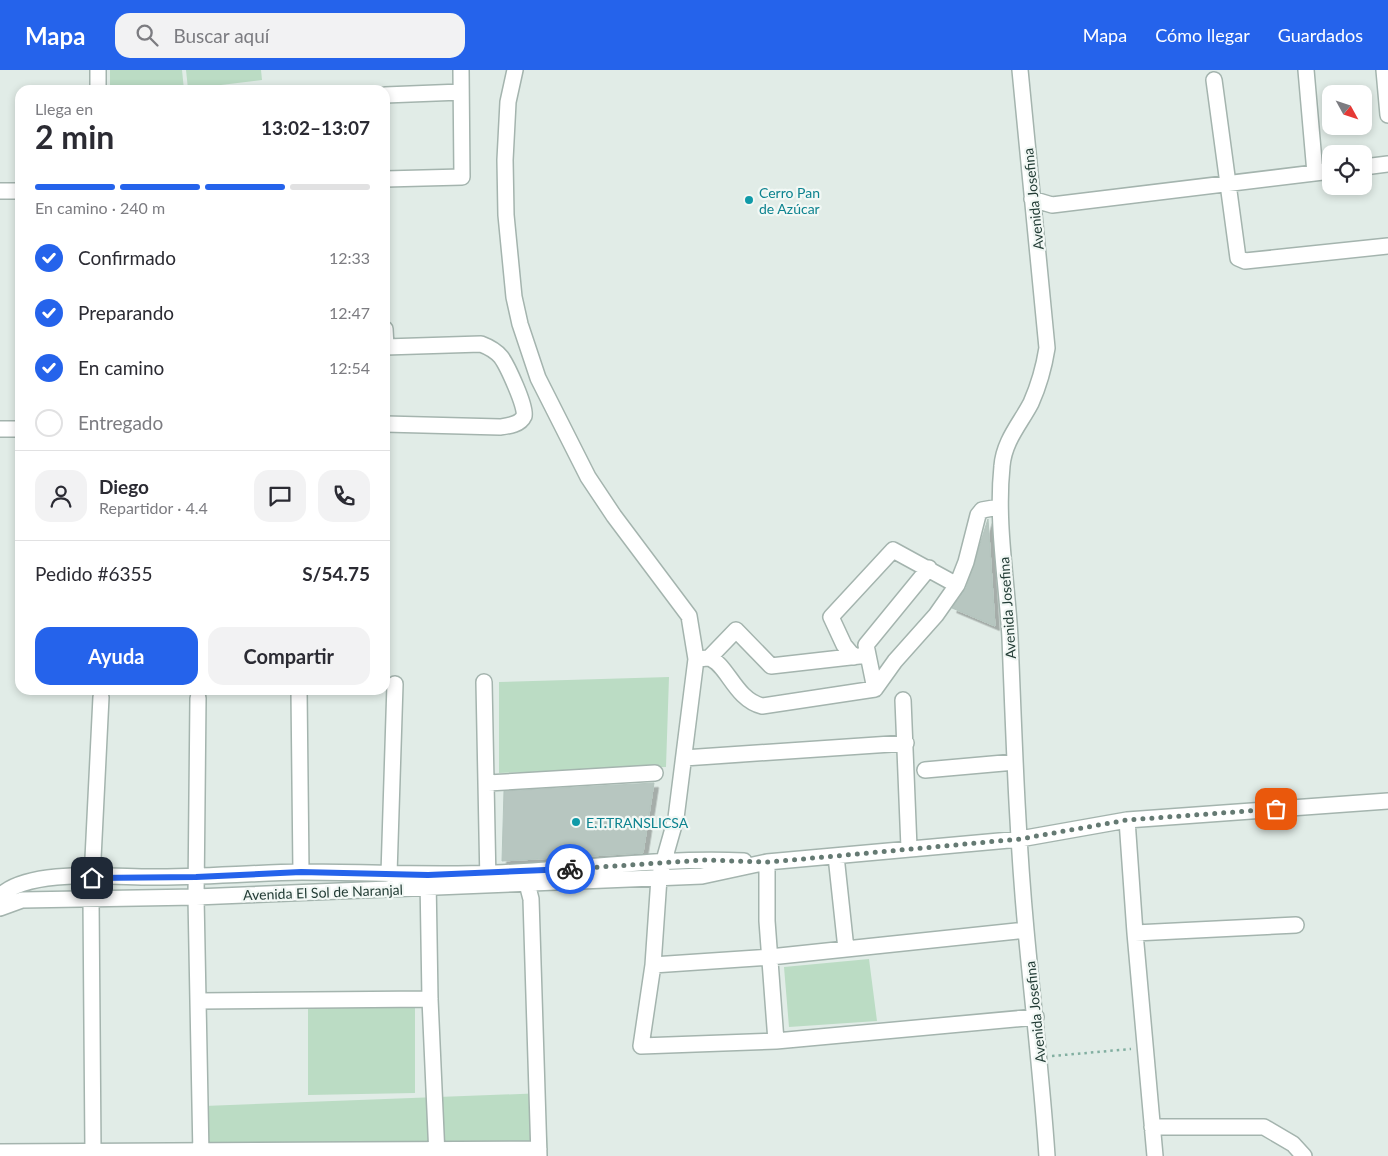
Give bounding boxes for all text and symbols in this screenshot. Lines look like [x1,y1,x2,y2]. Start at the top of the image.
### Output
search box [115,13,465,58]
text: Mapa [25,21,85,50]
icon: search [133,21,161,49]
text: Buscar aquí [173,24,269,47]
text: Mapa [1083,24,1127,46]
text: Cómo llegar [1155,24,1250,46]
text: Guardados [1278,24,1363,46]
north arrow [1322,85,1372,135]
map controls [1322,85,1372,195]
text: Llega en [35,99,93,118]
text: 13:02–13:07 [261,116,370,139]
text: 2 min [35,117,114,156]
button: locate [1322,145,1372,195]
street label: Avenida Josefina [1019,147,1047,251]
place label: Cerro Pan de Azúcar [759,184,820,217]
marker: Cerro Pan de Azúcar [743,194,755,206]
text: En camino · 240 m [35,198,165,217]
icon: check [35,244,63,272]
text: Confirmado [78,246,176,269]
text: 12:33 [329,248,370,267]
icon: check [35,299,63,327]
text: Preparando [78,301,174,324]
text: 12:47 [329,303,370,322]
icon: check [35,354,63,382]
text: En camino [78,356,164,379]
text: 12:54 [329,358,370,377]
text: Entregado [78,411,163,434]
button: person [35,470,87,522]
button: chat [254,470,306,522]
button: phone [318,470,370,522]
text: Diego [99,475,149,498]
text: Repartidor · 4.4 [99,498,208,517]
street label: Avenida Josefina [995,556,1019,660]
text: Pedido #6355 [35,562,153,585]
text: S/54.75 [302,562,370,585]
button: Ayuda [35,627,198,685]
button: Compartir [208,627,370,685]
pin [1255,788,1297,830]
icon: bag [1262,795,1290,823]
place label: E.T.TRANSLICSA [586,814,689,831]
marker: E.T.TRANSLICSA [570,816,582,828]
courier [545,844,595,894]
icon: bike [556,855,584,883]
pin [71,857,113,899]
icon: home [78,864,106,892]
street label: Avenida El Sol de Naranjal [243,881,403,903]
street label: Avenida Josefina [1021,960,1049,1064]

